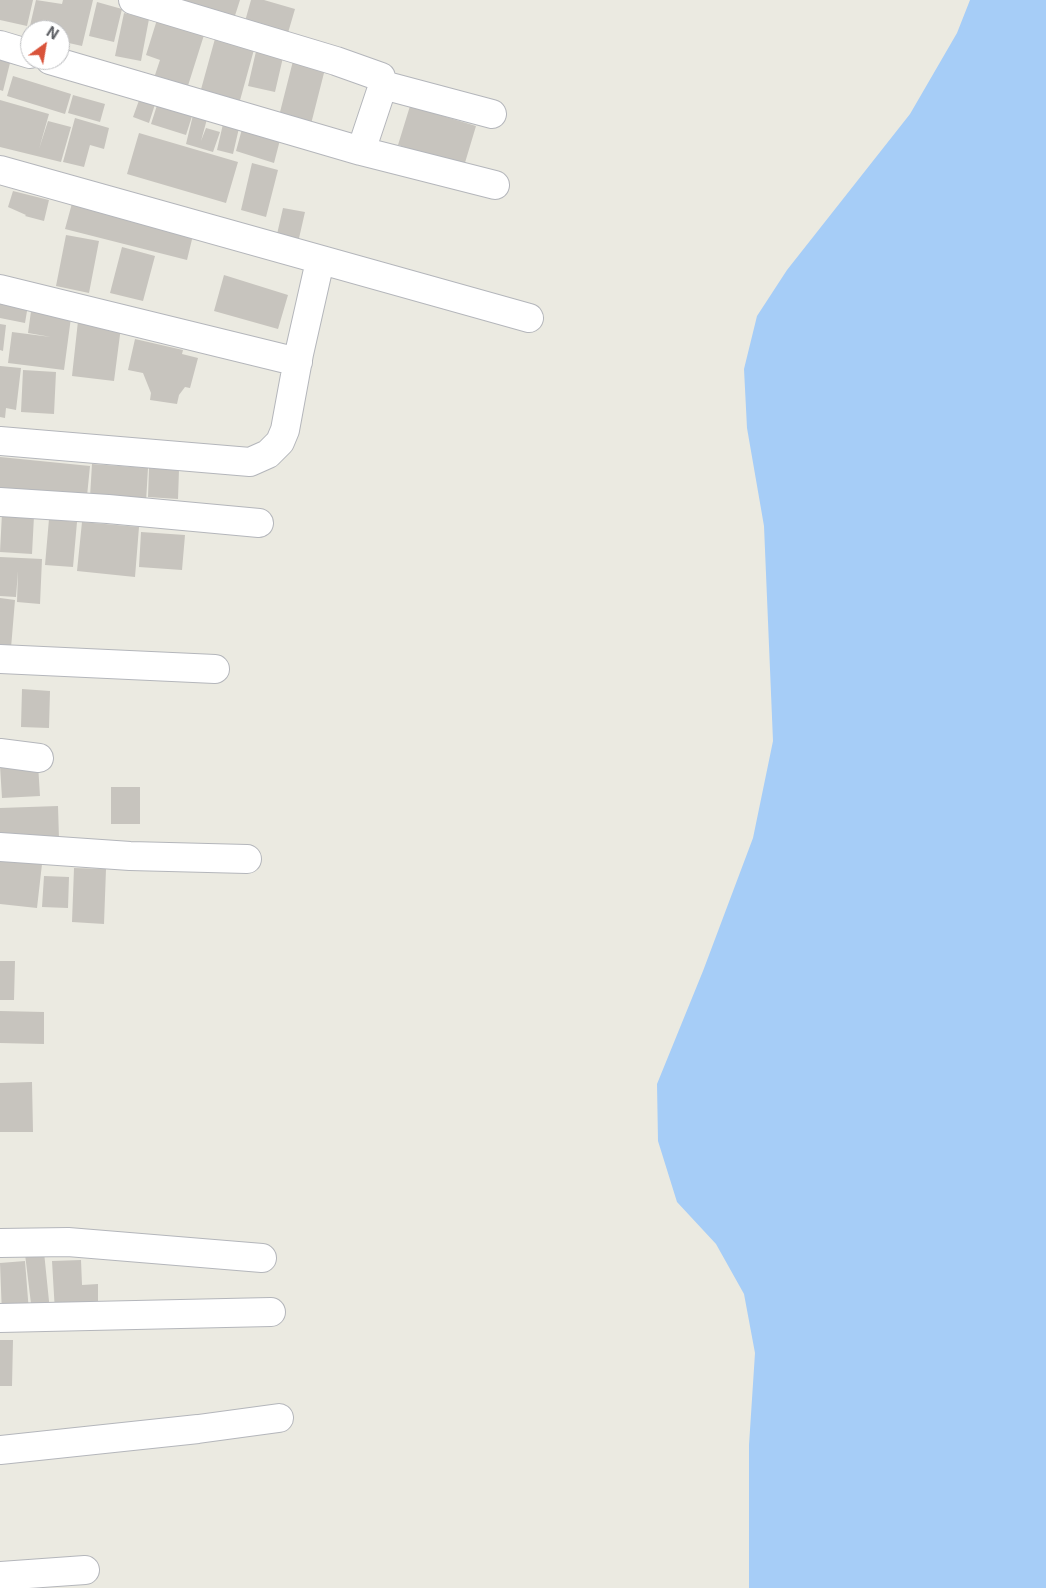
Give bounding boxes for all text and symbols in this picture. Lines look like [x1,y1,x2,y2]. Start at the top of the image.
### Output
north arrow [20,20,70,70]
text: N [44,23,62,43]

